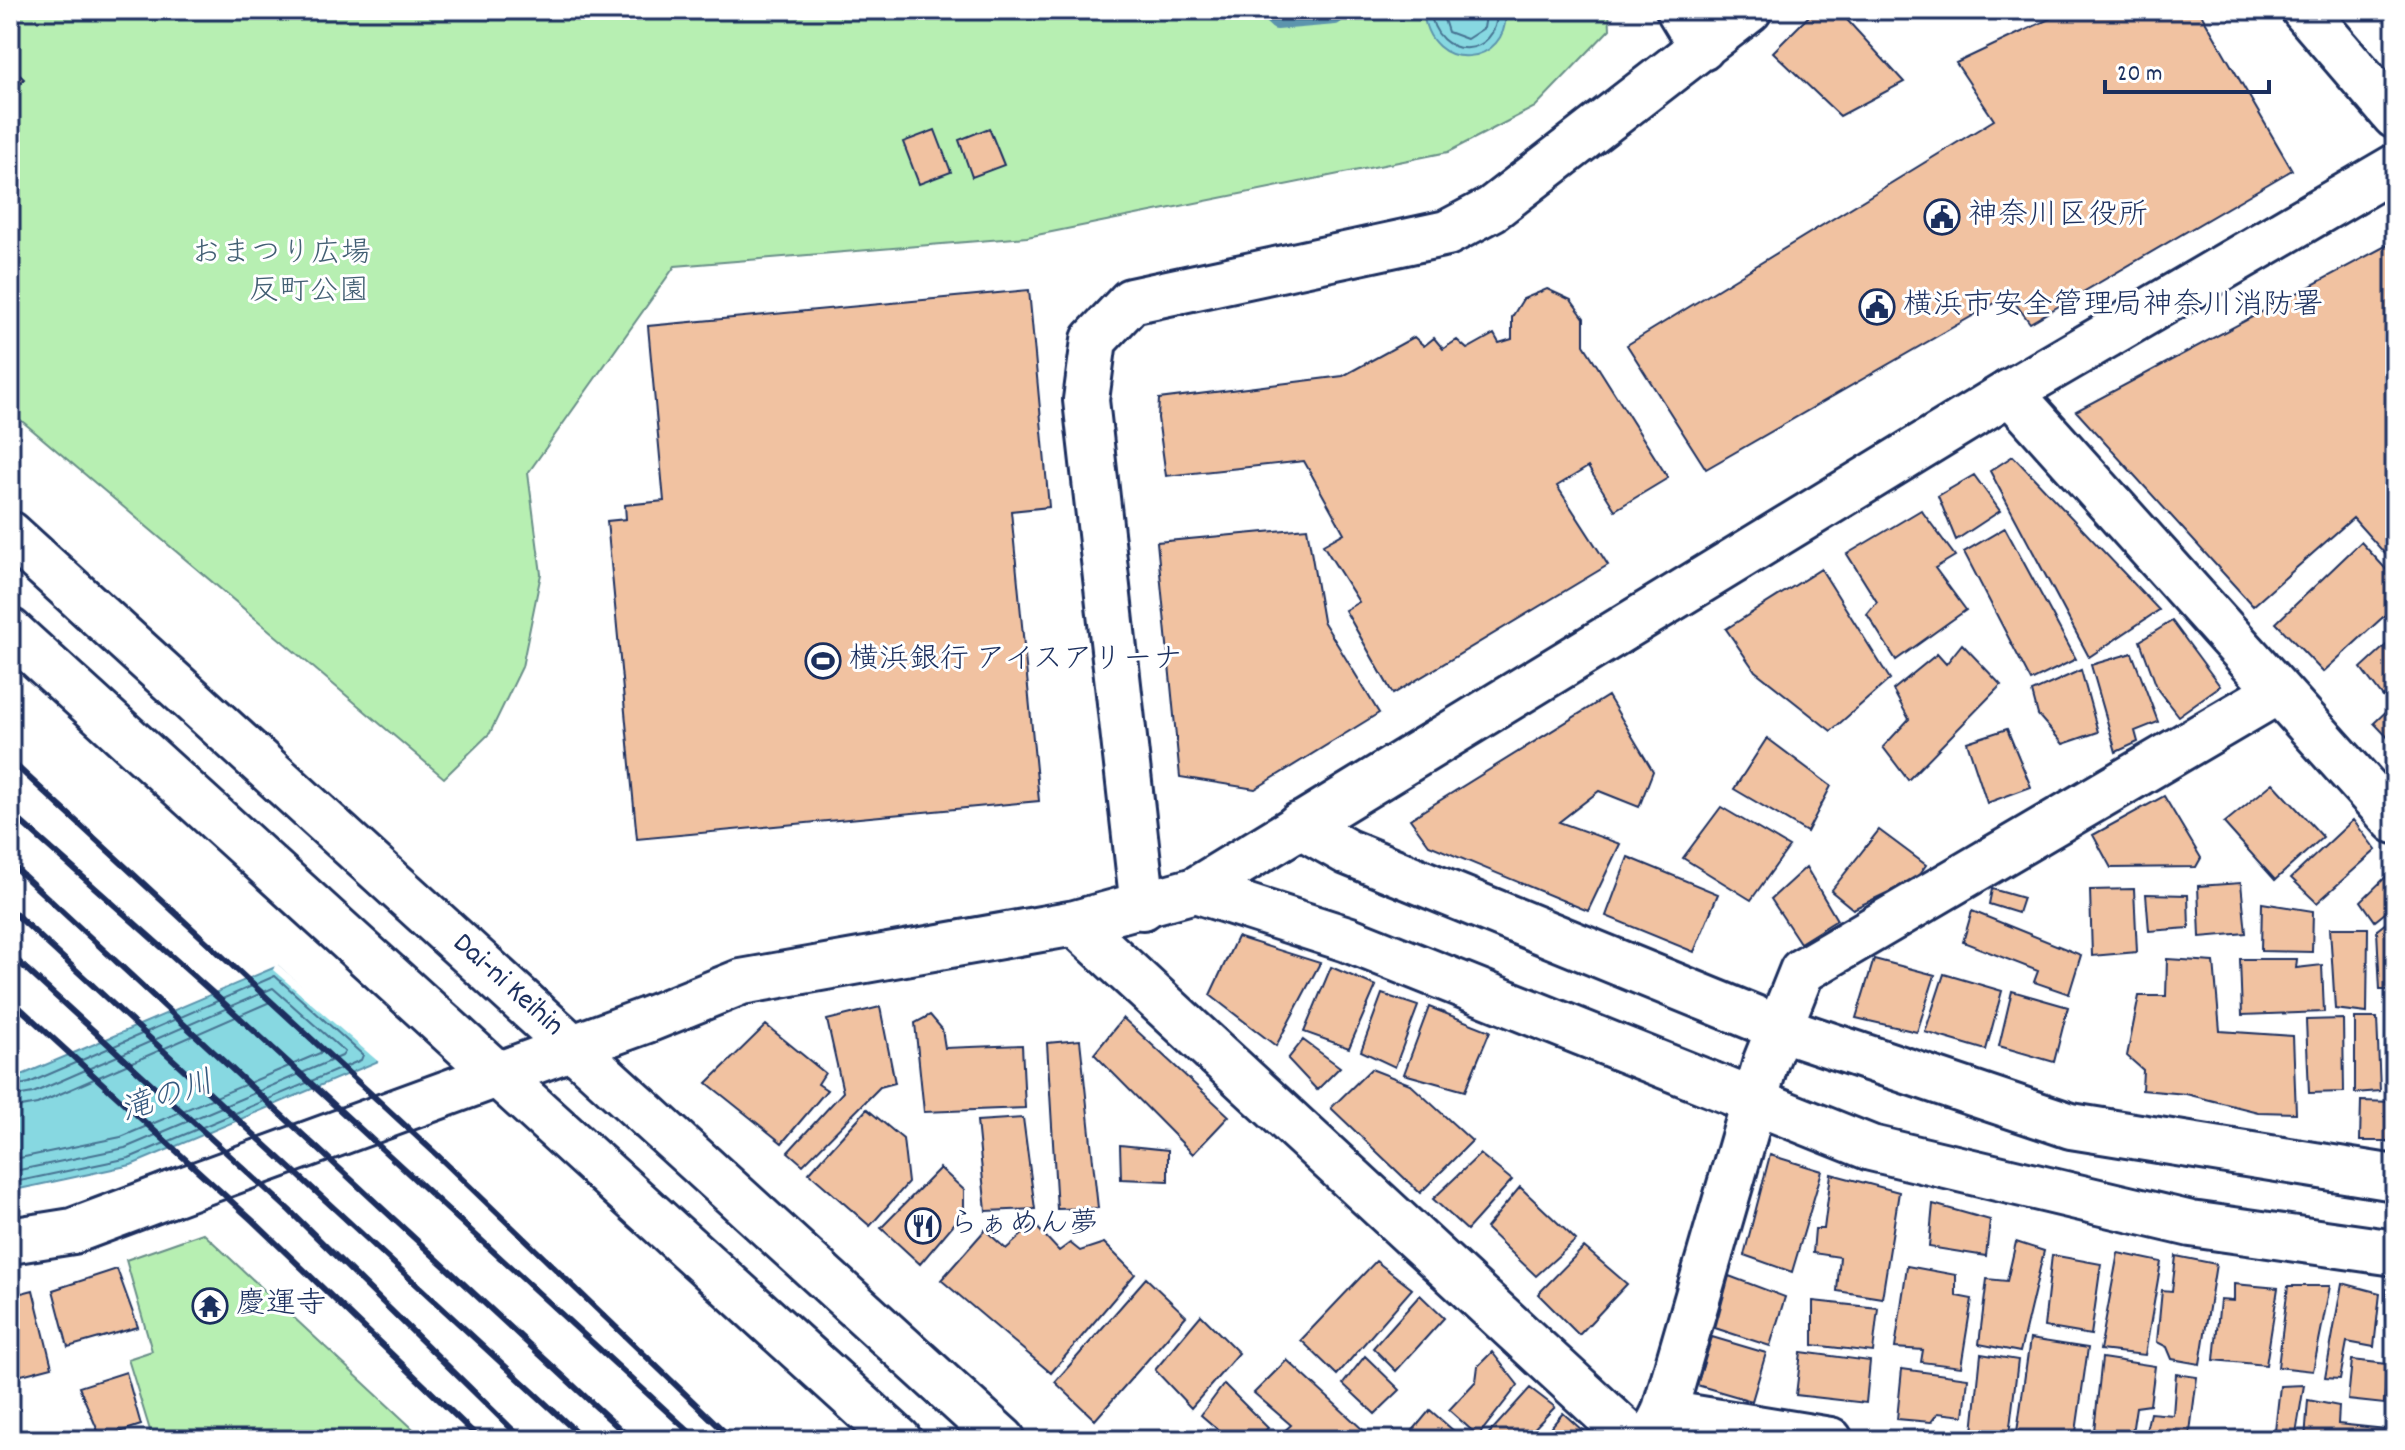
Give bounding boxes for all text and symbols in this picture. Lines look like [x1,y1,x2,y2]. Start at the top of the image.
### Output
scale bar [2105,44,2269,94]
text: 20 m [2117,58,2163,92]
place label: 神奈川区役所 [1968,196,2148,239]
public building icon: 神奈川区役所 [1923,198,1961,236]
park label: おまつり広場 [191,234,371,277]
park label: 反町公園 [249,272,369,315]
place label: 横浜市安全管理局神奈川消防署 [1903,286,2323,329]
public building icon: 横浜市安全管理局神奈川消防署 [1858,288,1896,326]
place label: 横浜銀行 アイスアリーナ [849,640,1183,683]
sports icon: 横浜銀行 アイスアリーナ [804,642,842,680]
street label: Dai-ni Keihin [442,924,572,1048]
water label: 滝の川 [115,1062,221,1136]
place label: らぁめん夢 [949,1205,1099,1248]
restaurant icon: らぁめん夢 [904,1207,942,1245]
place label: 慶運寺 [236,1285,326,1328]
temple icon: 慶運寺 [191,1287,229,1325]

